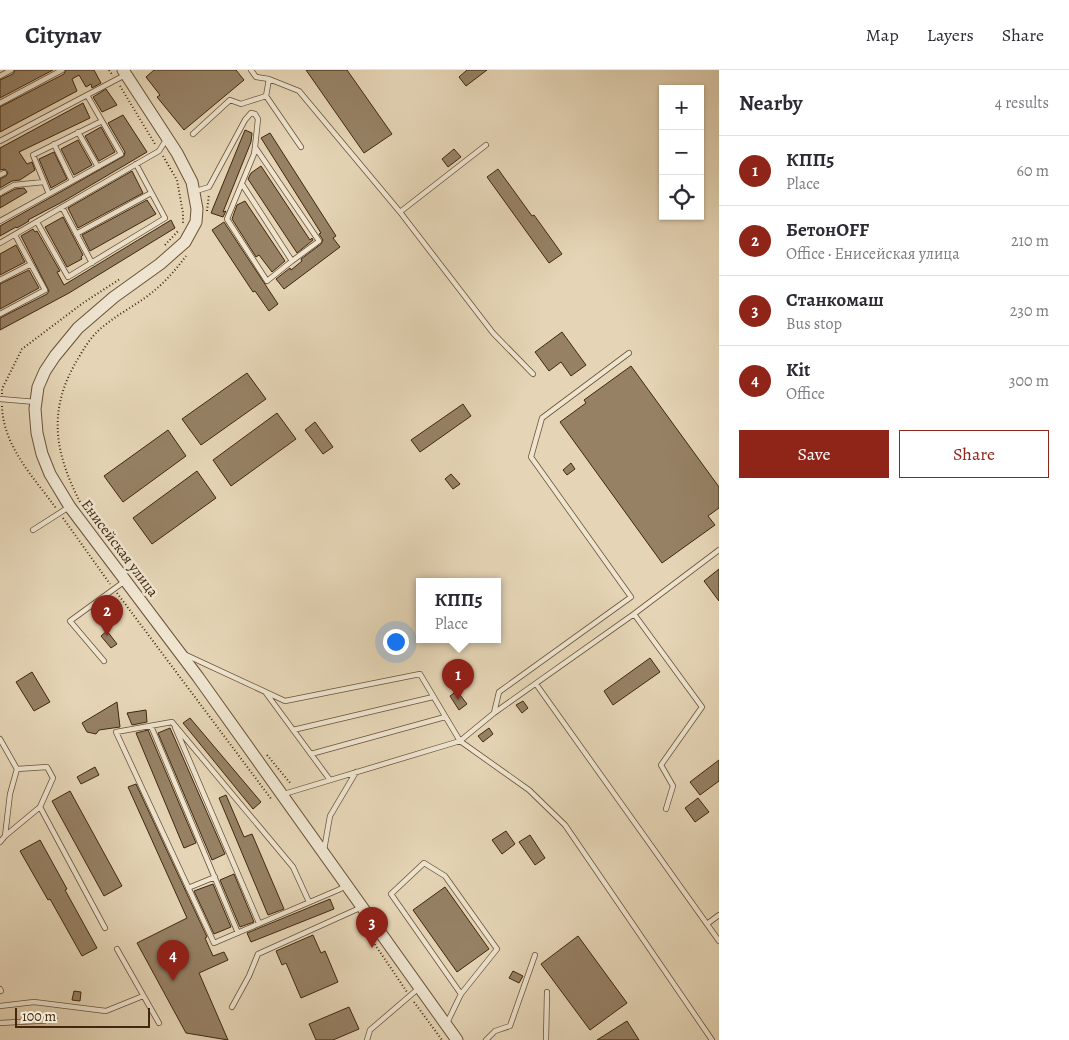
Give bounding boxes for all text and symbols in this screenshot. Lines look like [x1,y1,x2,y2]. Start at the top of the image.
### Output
text: Citynav [25,19,101,51]
text: Map [866,23,899,47]
text: Layers [927,23,974,47]
text: Share [1002,23,1044,47]
map controls [659,85,704,220]
button: + [659,85,704,130]
text: Nearby [739,89,802,117]
text: 4 results [995,92,1049,114]
button: − [659,130,704,175]
text: КПП5 [786,147,834,173]
text: 1 [752,160,758,182]
text: 60 m [1017,160,1049,182]
text: Place [786,173,820,195]
button: locate [659,175,704,220]
text: БетонOFF [786,217,869,243]
text: 2 [751,230,759,252]
text: 210 m [1011,230,1049,252]
text: Office · Енисейская улица [786,243,960,265]
text: Станкомаш [786,287,884,313]
text: 3 [752,300,758,322]
text: 230 m [1010,300,1049,322]
text: Bus stop [786,313,842,335]
text: Kit [786,357,810,383]
text: 4 [751,370,759,392]
text: 300 m [1009,370,1049,392]
text: Office [786,383,825,405]
button: Save [739,430,889,478]
button: Share [899,430,1049,478]
street label: Енисейская улица [77,495,163,601]
popup [416,578,501,643]
text: КПП5 [434,587,483,613]
pin: 2 [91,595,123,636]
text: Place [434,613,468,635]
your location [383,629,409,655]
pin: 1 [442,659,474,700]
pin: 3 [356,907,388,948]
pin: 4 [157,940,189,981]
scale bar [15,1005,150,1028]
text: 100 m [22,1007,56,1026]

